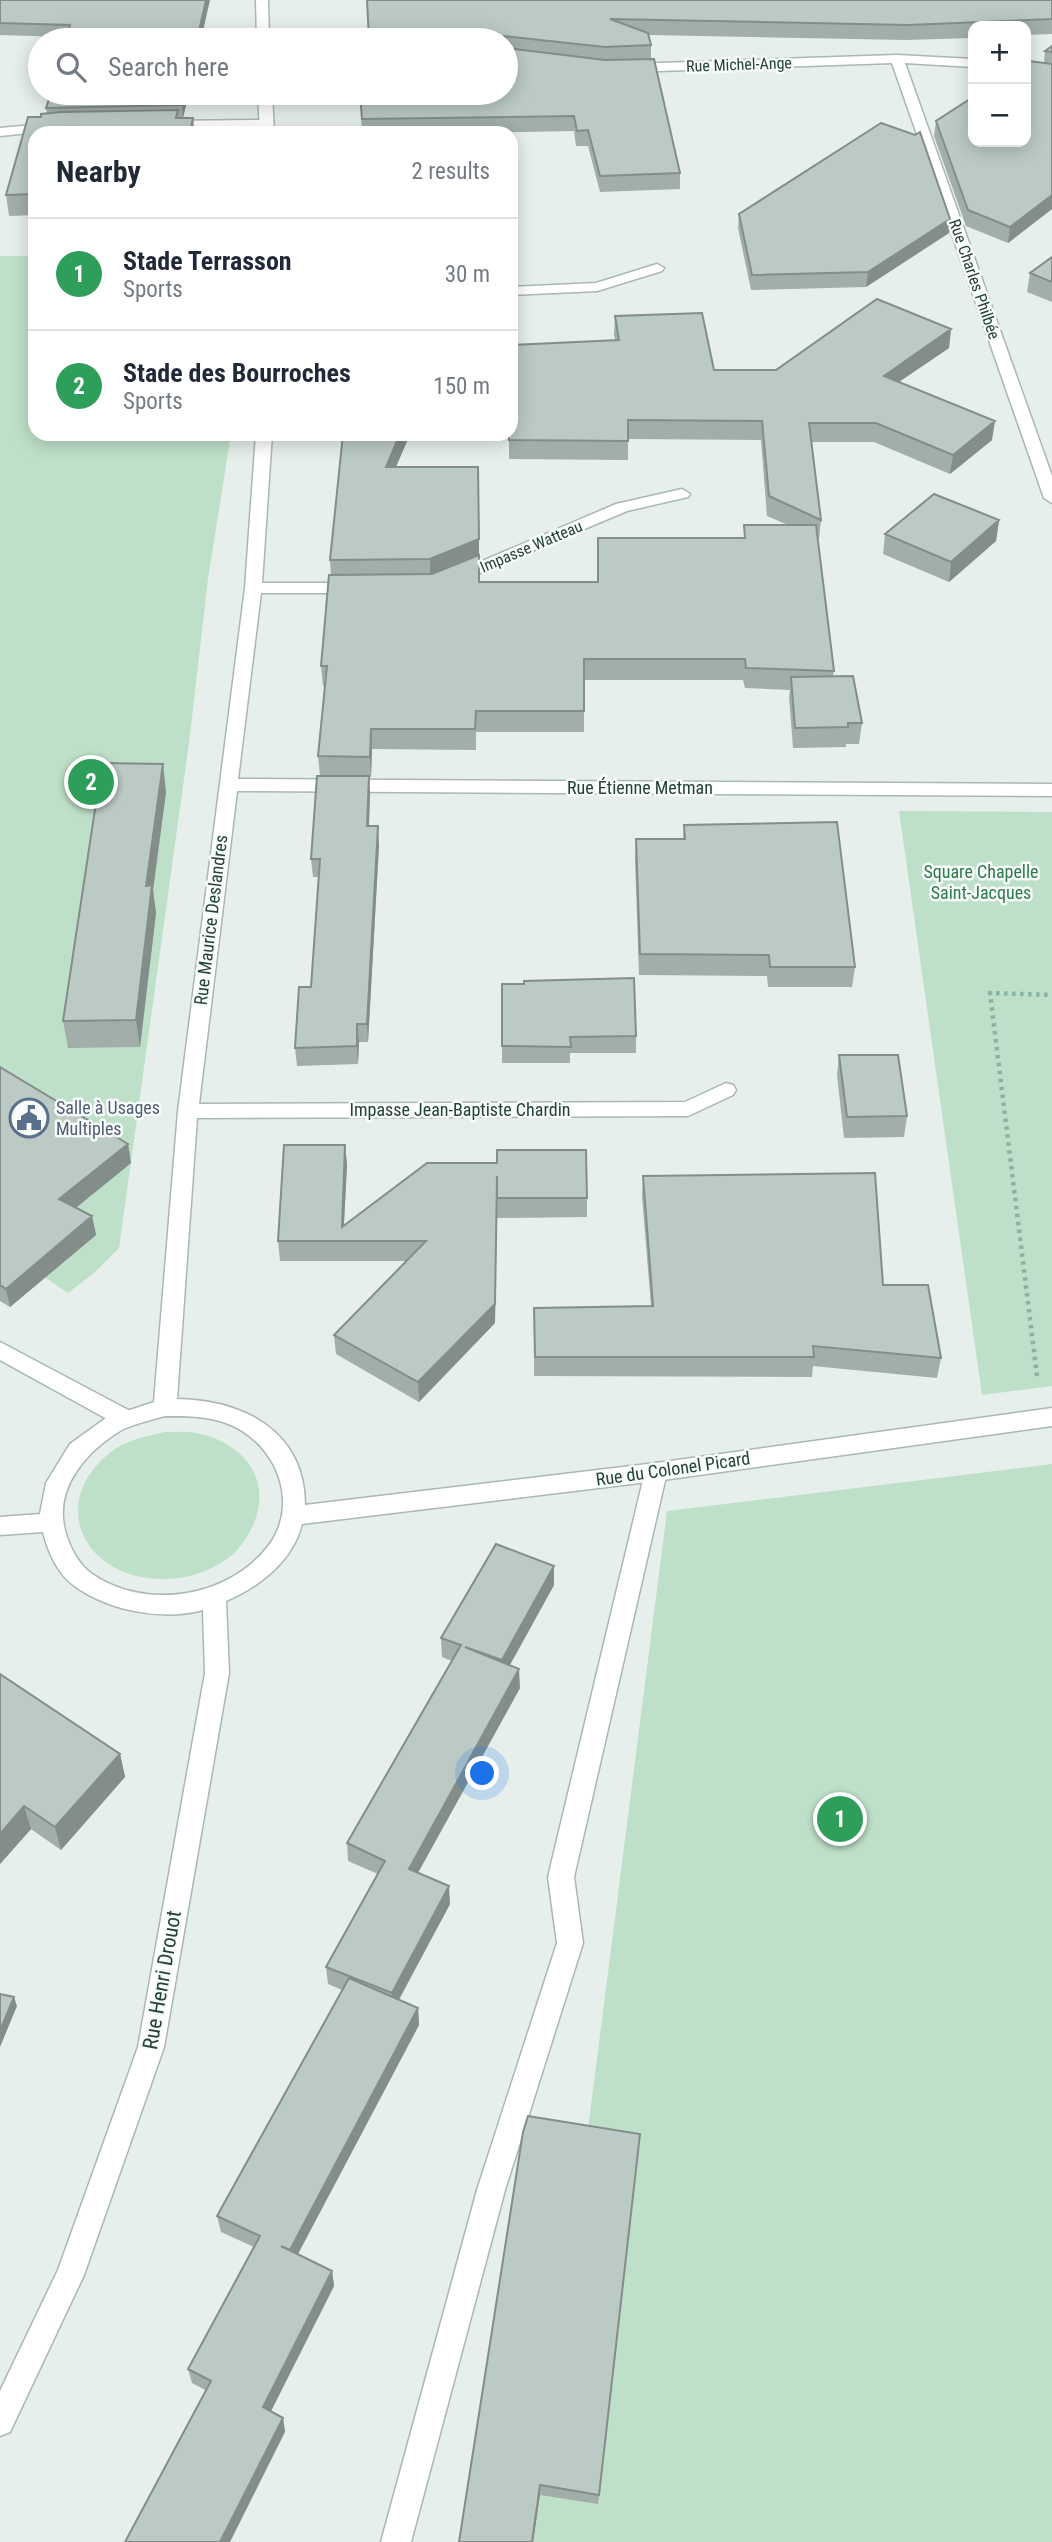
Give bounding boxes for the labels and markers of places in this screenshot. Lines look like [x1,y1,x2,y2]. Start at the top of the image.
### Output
pin: 2 [68,756,114,808]
public building icon: Salle à Usages Multiples [8,1097,50,1139]
place label: Salle à Usages Multiples [56,1097,160,1139]
pin: 1 [817,1793,863,1845]

